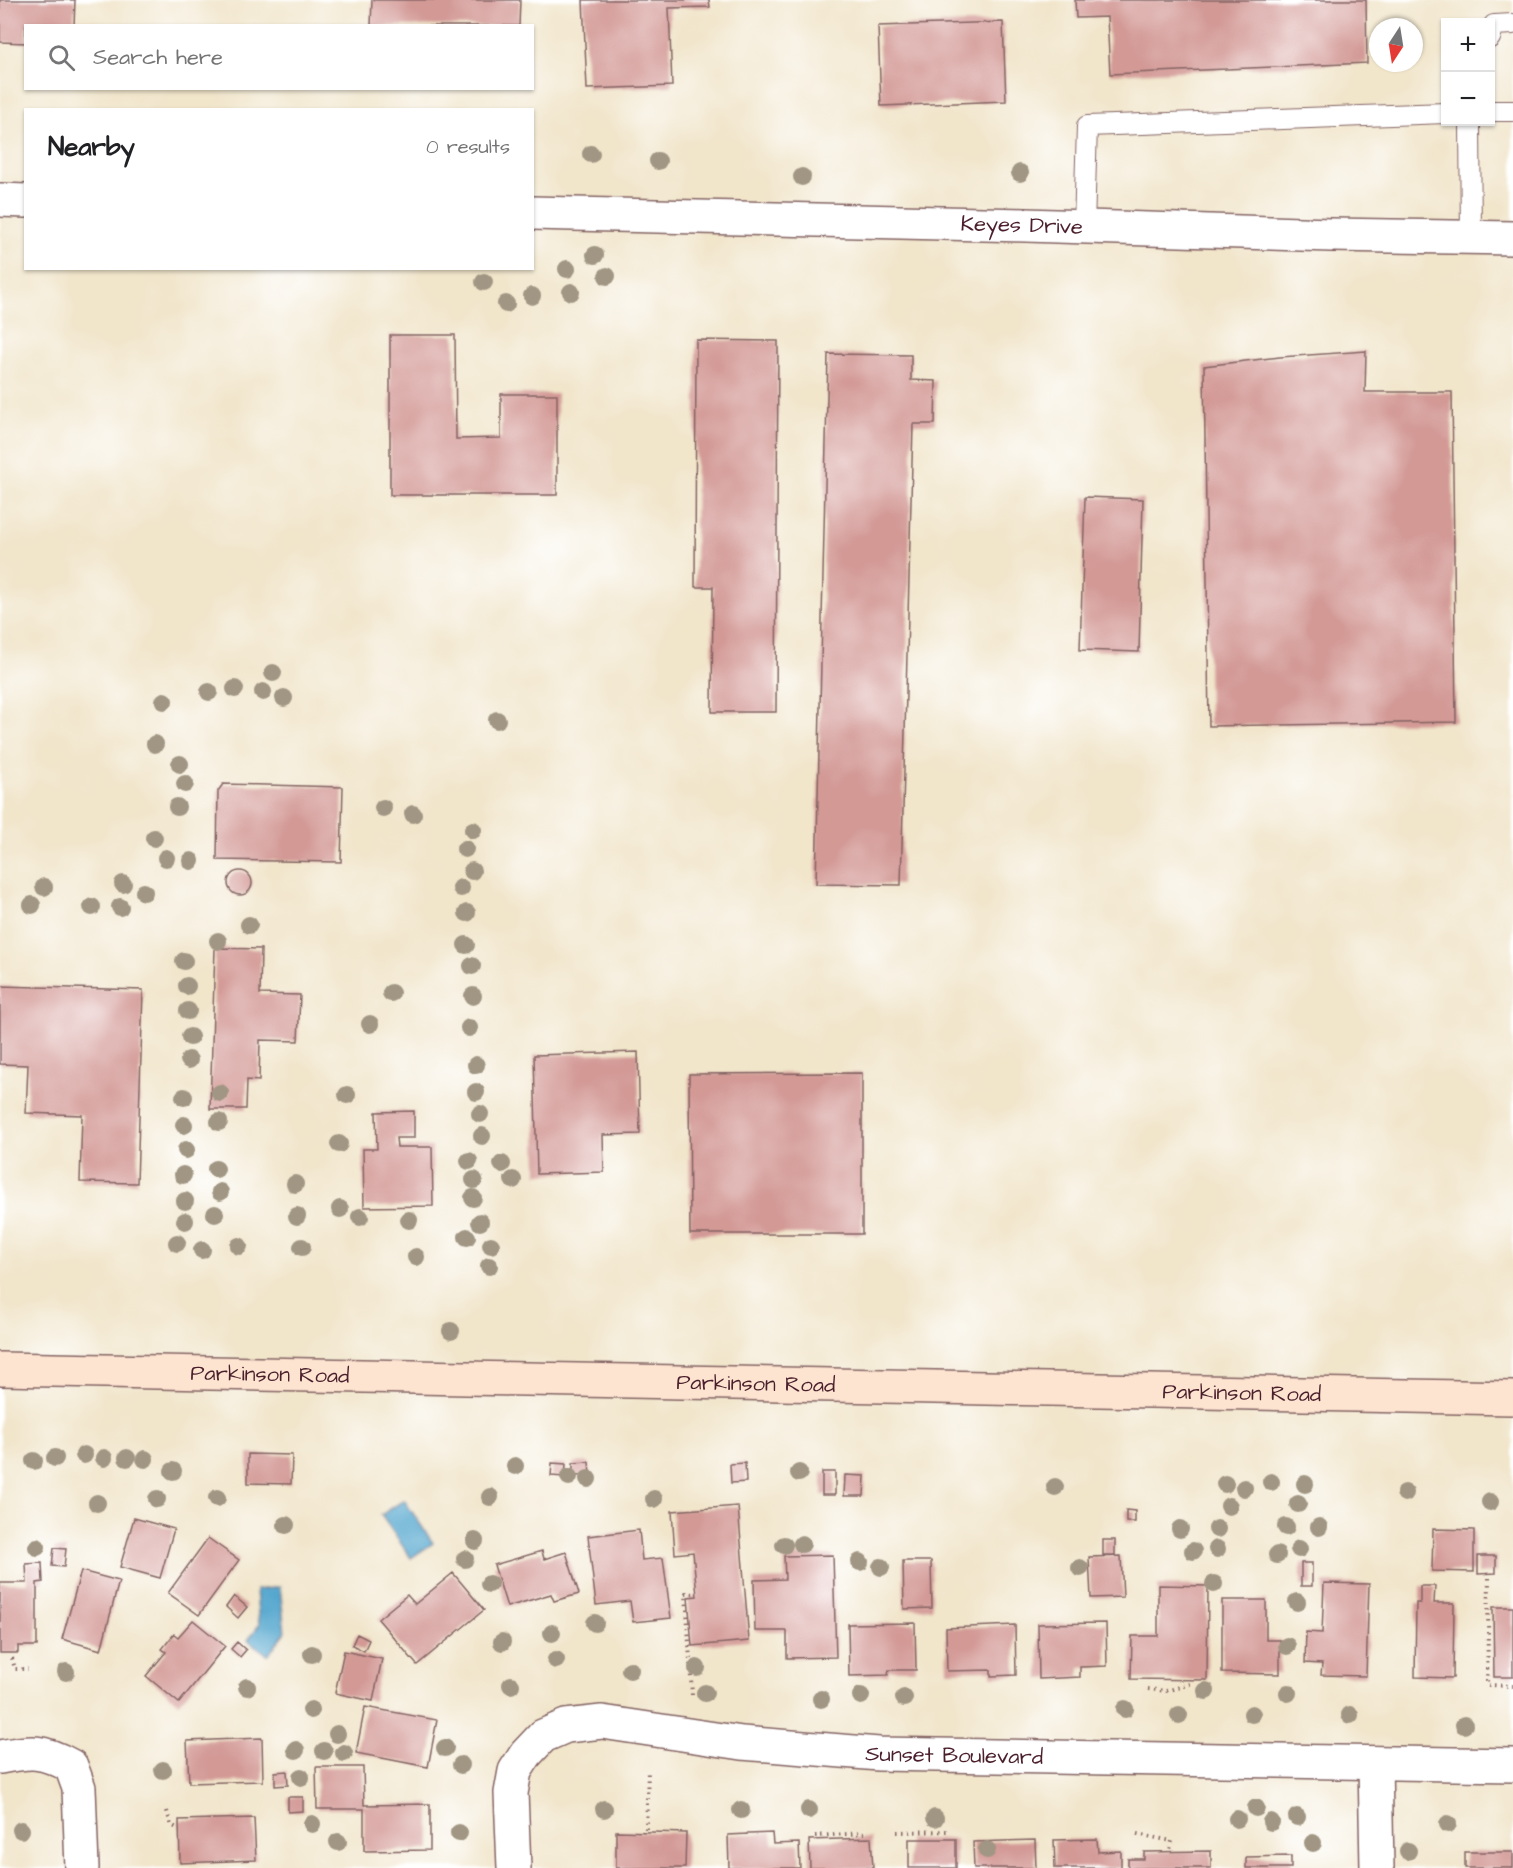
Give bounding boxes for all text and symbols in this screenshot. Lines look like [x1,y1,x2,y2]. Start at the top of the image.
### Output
north arrow [1369,18,1423,72]
map controls [1441,18,1495,126]
button: + [1441,18,1495,72]
search box [24,24,534,90]
icon: search [45,41,78,74]
text: Search here [93,42,223,73]
button: − [1441,72,1495,126]
text: Nearby [48,129,135,165]
text: 0 results [426,133,510,161]
street label: Keyes Drive [960,208,1084,242]
street label: Parkinson Road [190,1357,350,1391]
street label: Parkinson Road [676,1366,836,1401]
street label: Parkinson Road [1162,1376,1322,1410]
street label: Sunset Boulevard [864,1737,1043,1772]

